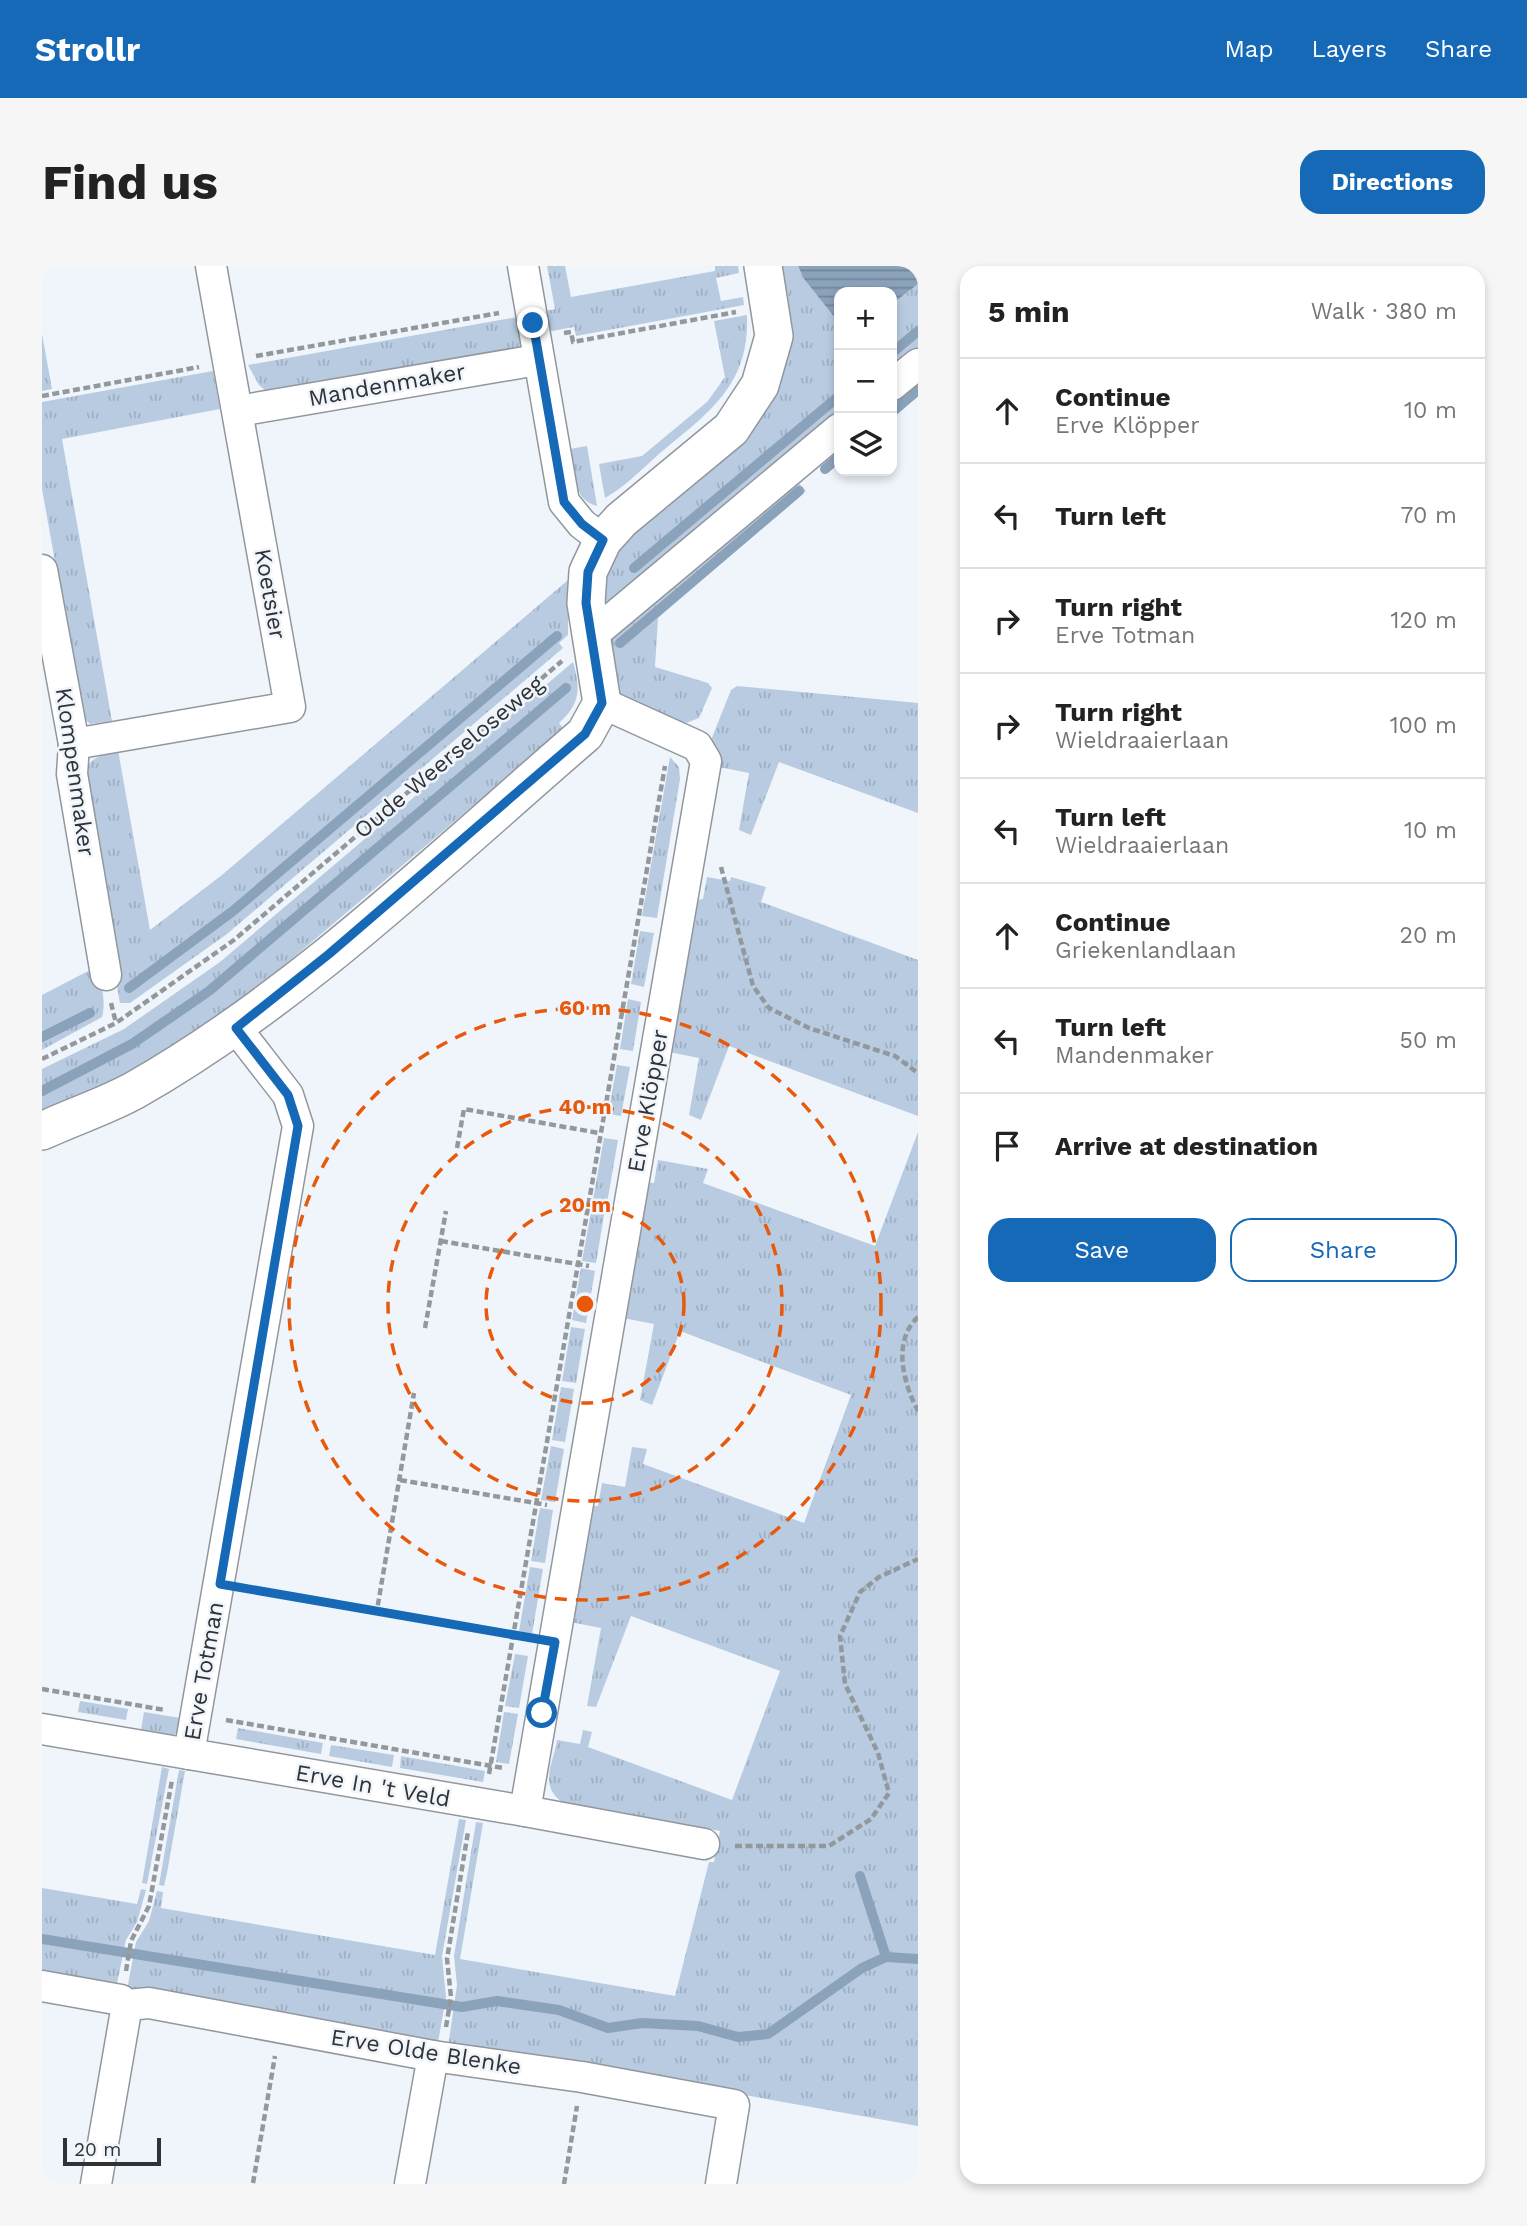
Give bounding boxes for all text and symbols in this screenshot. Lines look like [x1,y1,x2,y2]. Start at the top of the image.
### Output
text: Strollr [35,30,140,69]
text: Map [1225,35,1273,63]
text: Layers [1311,35,1387,63]
text: Share [1425,35,1492,63]
button: Directions [1300,150,1485,214]
text: Find us [42,153,218,211]
map controls [834,287,897,476]
button: + [834,287,897,350]
text: 5 min [988,294,1070,329]
text: Walk · 380 m [1311,298,1457,325]
route end [517,307,548,338]
button: − [834,350,897,413]
street label: Mandenmaker [306,358,468,412]
text: Continue [1055,382,1171,412]
icon: ahead [988,392,1026,430]
text: 10 m [1404,397,1457,424]
text: Erve Klöpper [1055,412,1200,439]
button: layers [834,413,897,476]
icon: left [988,497,1026,535]
text: Turn left [1055,501,1166,531]
text: 70 m [1400,502,1457,529]
street label: Koetsier [249,547,291,641]
text: Turn right [1055,592,1182,622]
icon: right [988,602,1026,640]
text: 120 m [1391,607,1457,634]
text: Erve Totman [1055,622,1195,649]
street label: Oude Weerseloseweg [349,669,550,844]
street label: Klompenmaker [50,686,100,858]
text: Turn right [1055,697,1182,727]
icon: right [988,707,1026,745]
text: 100 m [1390,712,1457,739]
text: Wieldraaierlaan [1055,727,1229,754]
text: Turn left [1055,802,1166,832]
icon: left [988,812,1026,850]
text: 10 m [1404,817,1457,844]
text: Wieldraaierlaan [1055,832,1229,859]
text: Continue [1055,907,1171,937]
icon: ahead [988,917,1026,955]
text: 20 m [1400,922,1457,949]
text: Griekenlandlaan [1055,937,1237,964]
text: 60 m [559,995,611,1020]
text: Turn left [1055,1012,1166,1042]
icon: left [988,1022,1026,1060]
street label: Erve Klöpper [622,1027,674,1175]
text: 50 m [1400,1027,1457,1054]
text: Mandenmaker [1055,1042,1214,1069]
text: 40 m [559,1094,611,1119]
icon: arrive [988,1127,1026,1165]
text: Arrive at destination [1055,1131,1318,1161]
text: 20 m [559,1192,611,1217]
button: Save [988,1218,1216,1282]
button: Share [1230,1218,1457,1282]
centre of rings [573,1292,597,1316]
street label: Erve Totman [179,1600,229,1742]
route start [526,1697,557,1728]
street label: Erve In 't Veld [294,1759,452,1813]
street label: Erve Olde Blenke [329,2024,523,2080]
scale bar [63,2135,161,2167]
text: 20 m [74,2138,121,2161]

